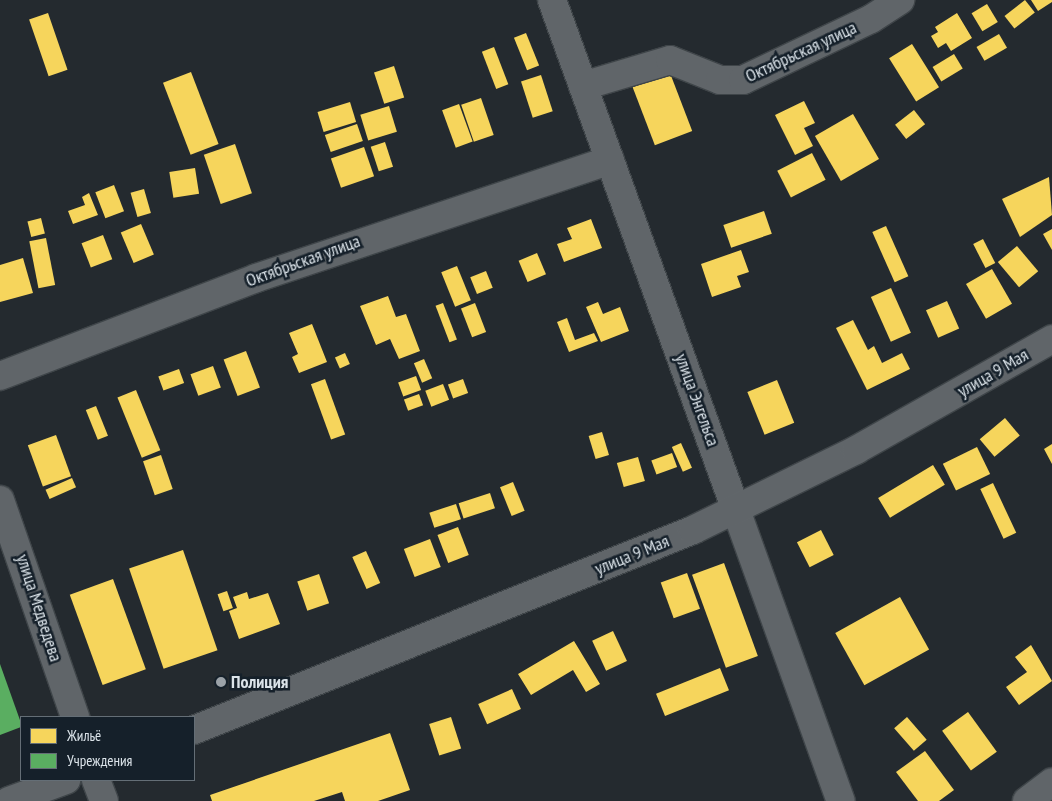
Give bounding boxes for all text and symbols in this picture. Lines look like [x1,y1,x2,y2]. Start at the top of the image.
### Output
street label: Октябрьская улица [742,17,860,87]
street label: Октябрьская улица [243,230,363,292]
street label: улица 9 Мая [954,344,1032,402]
street label: улица Энгельса [670,351,724,449]
street label: улица 9 Мая [592,530,672,580]
street label: улица Медведева [12,552,66,664]
place label: Полиция [231,671,288,693]
marker: Полиция [215,676,227,688]
legend [20,716,195,781]
text: Жильё [67,726,101,745]
text: Учреждения [67,751,132,770]

